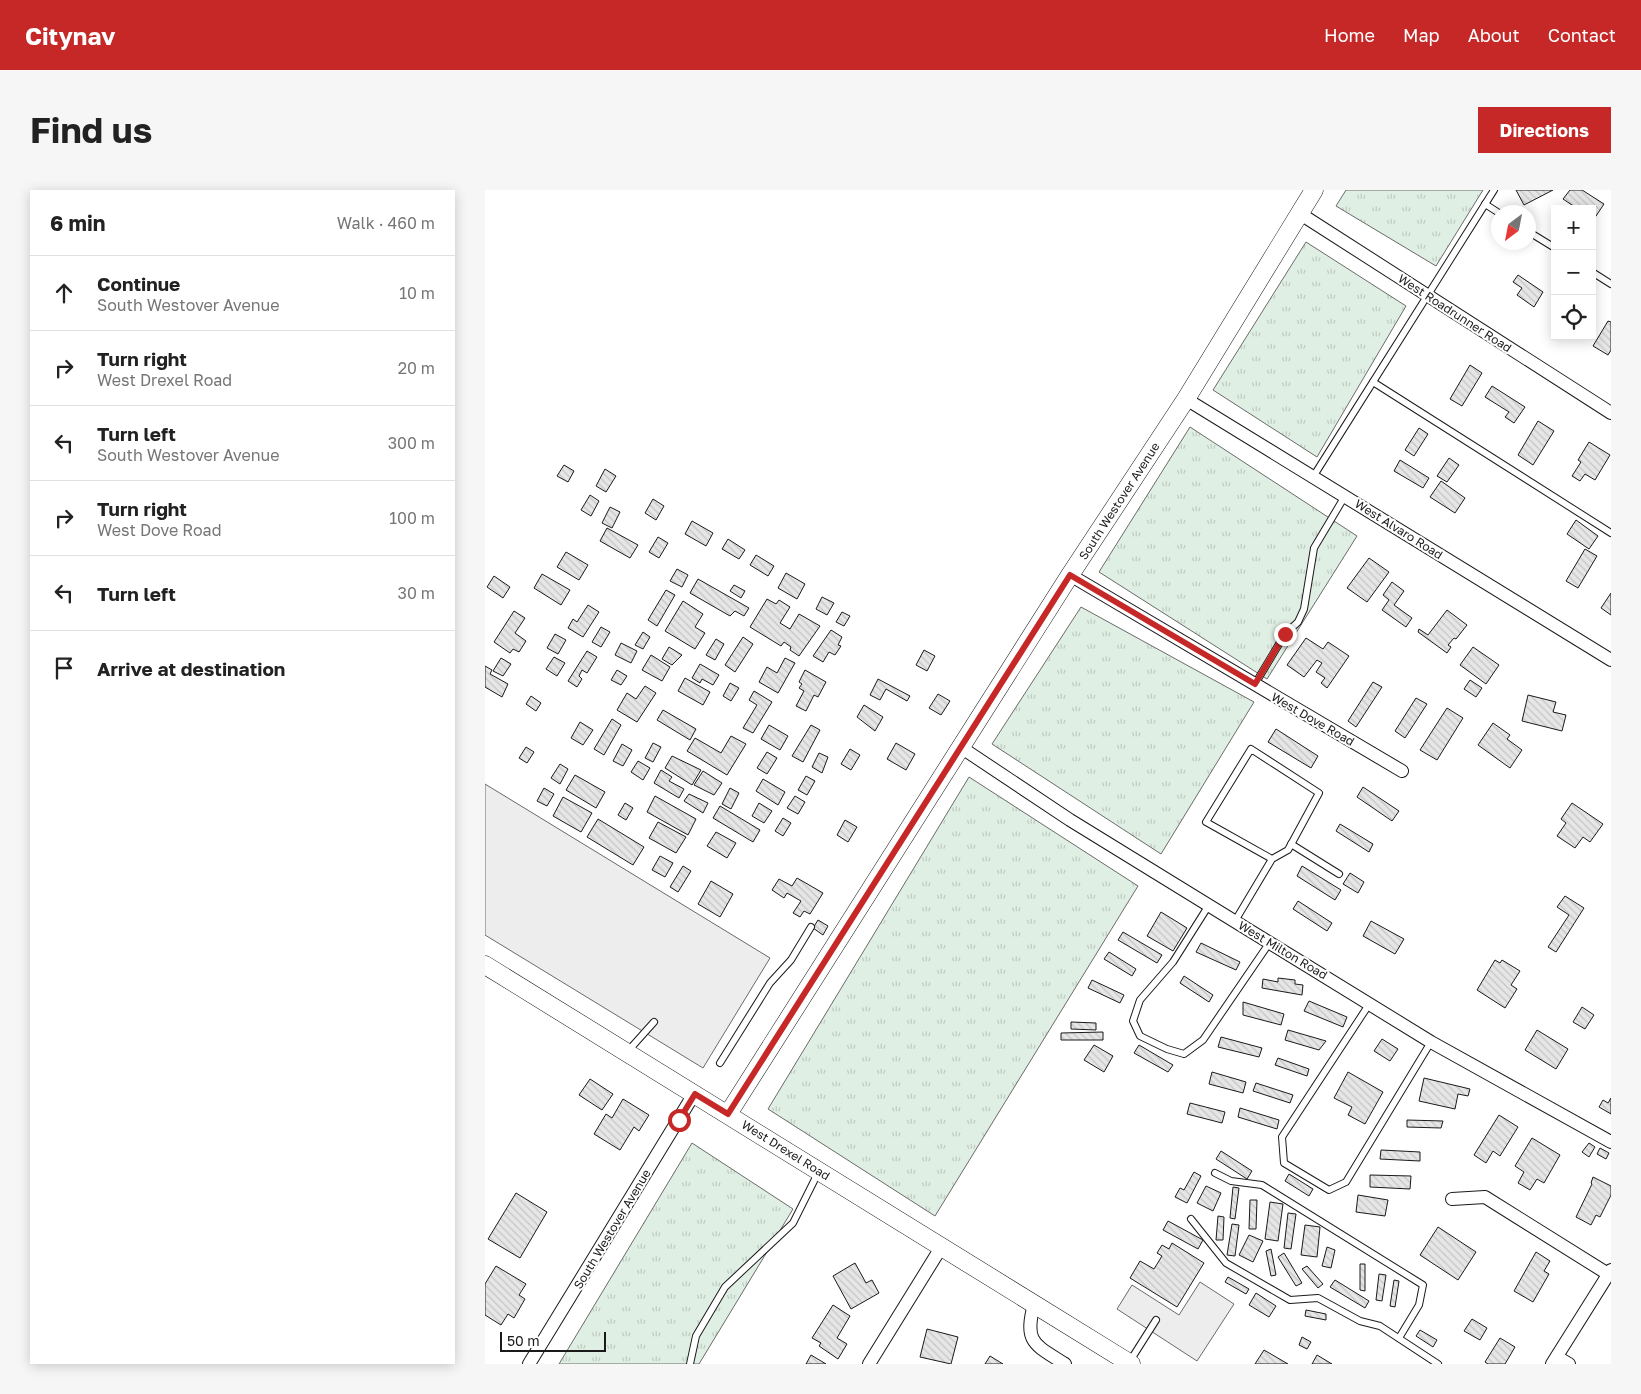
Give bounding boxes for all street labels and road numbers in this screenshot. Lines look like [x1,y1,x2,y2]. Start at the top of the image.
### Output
street label: West Roadrunner Road [1395,271,1515,355]
street label: South Westover Avenue [1075,439,1163,563]
street label: West Alvaro Road [1352,496,1446,562]
street label: West Dove Road [1269,689,1357,749]
street label: West Milton Road [1236,918,1330,982]
street label: West Drexel Road [739,1117,833,1183]
street label: South Westover Avenue [570,1166,654,1292]

